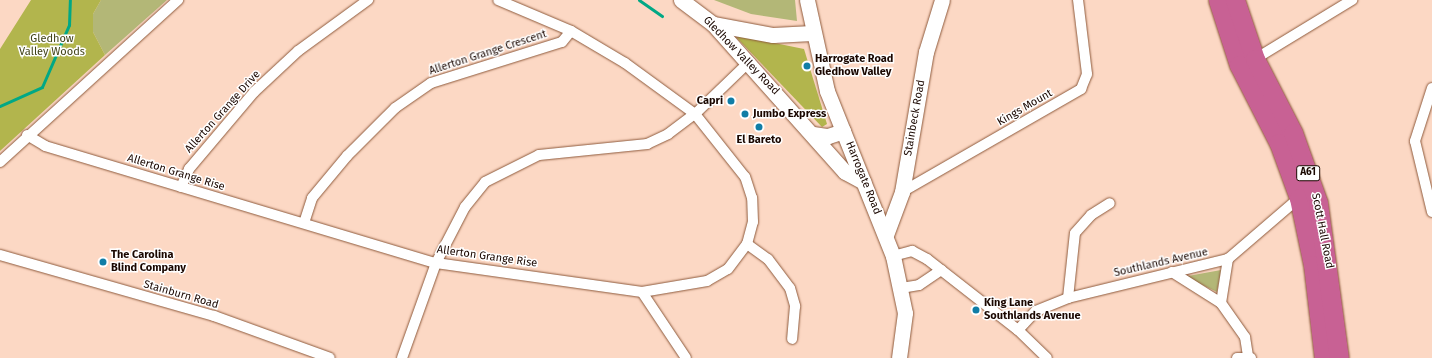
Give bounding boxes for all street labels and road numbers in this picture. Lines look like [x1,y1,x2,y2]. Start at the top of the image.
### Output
street label: Gledhow Valley Road [700,14,782,98]
street label: Allerton Grange Crescent [428,28,548,78]
street label: Allerton Grange Drive [183,68,263,156]
street label: Stainbeck Road [902,79,928,157]
street label: Kings Mount [995,87,1055,129]
street label: Harrogate Road [842,140,884,216]
street label: Allerton Grange Rise [126,152,226,194]
road number: A61 [1296,165,1320,181]
street label: Scott Hall Road [1308,192,1336,270]
street label: Allerton Grange Rise [436,243,538,271]
street label: Southlands Avenue [1113,246,1209,280]
street label: Stainburn Road [142,278,220,312]

